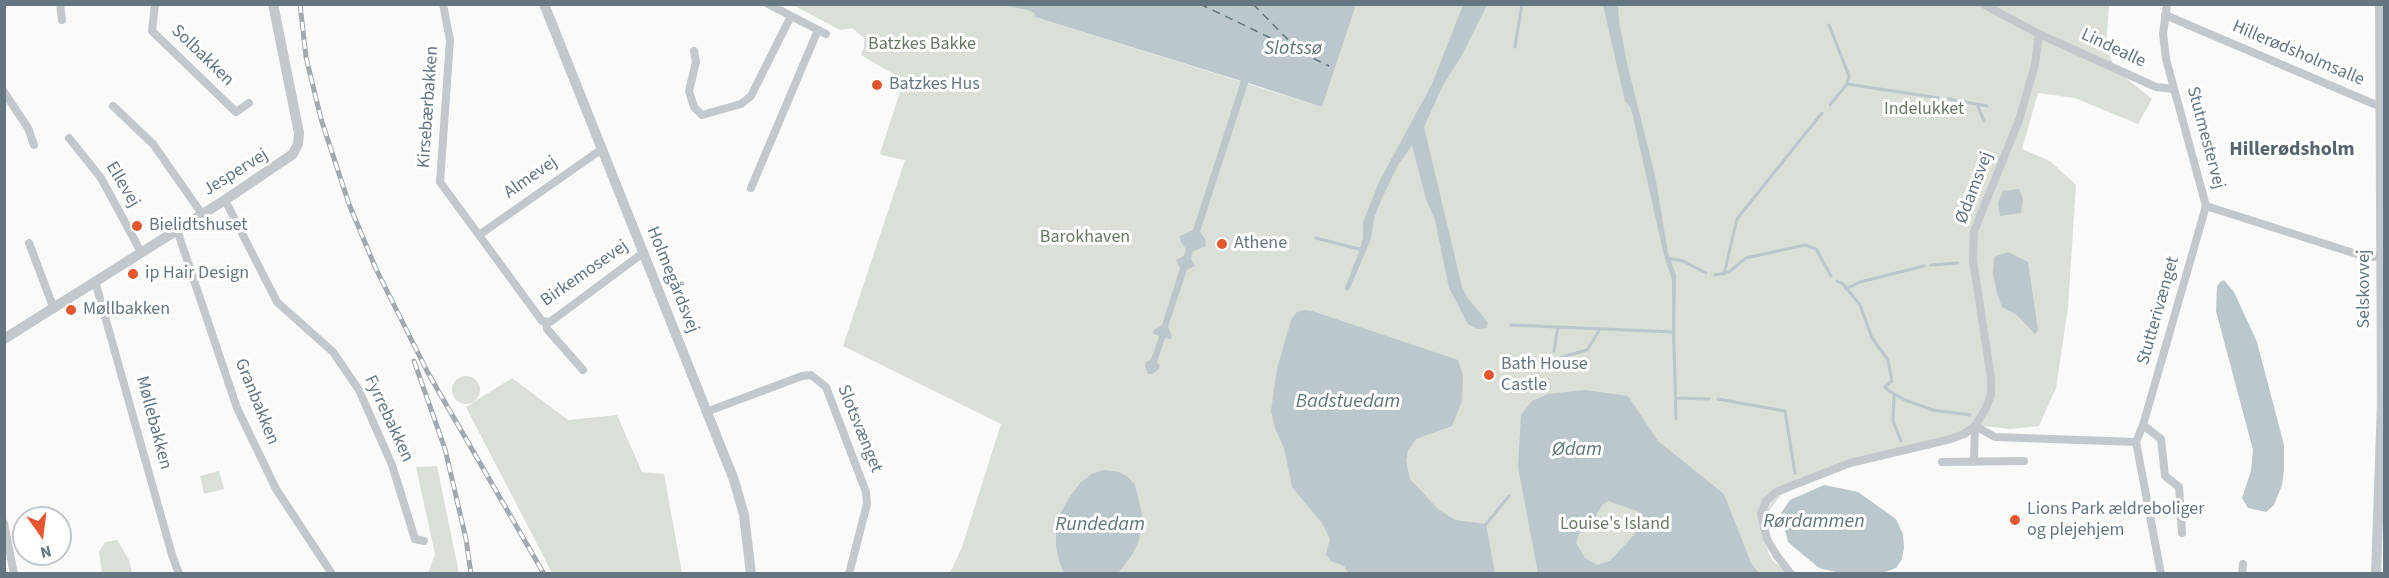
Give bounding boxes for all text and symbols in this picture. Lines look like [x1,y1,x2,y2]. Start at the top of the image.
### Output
street label: Hillerødsholmsalle [2229,16,2367,92]
street label: Solbakken [166,21,238,91]
street label: Lindealle [2077,25,2149,73]
park label: Batzkes Bakke [868,34,976,56]
water label: Slotssø [1264,38,1322,62]
street label: Kirsebærbakken [414,45,444,169]
place label: Batzkes Hus [889,74,980,96]
marker: Batzkes Hus [870,78,884,92]
street label: Stutmestervej [2181,84,2229,192]
park label: Indelukket [1884,99,1964,121]
district label: Hillerødsholm [2229,139,2355,163]
street label: Jespervej [200,145,272,201]
street label: Ødamsvej [1951,149,1999,227]
street label: Almevej [500,152,562,204]
street label: Ellevej [100,158,144,212]
place label: Bielidtshuset [149,215,247,237]
marker: Bielidtshuset [130,219,144,233]
street label: Holmegårdsvej [641,224,703,336]
park label: Barokhaven [1040,227,1130,249]
place label: Athene [1234,233,1287,255]
street label: Birkemosevej [537,236,633,312]
marker: Athene [1215,237,1229,251]
street label: Selskovvej [2354,249,2376,329]
street label: Stutterivænget [2133,254,2185,368]
place label: ip Hair Design [145,263,249,285]
marker: ip Hair Design [126,267,140,281]
place label: Møllbakken [83,299,170,321]
marker: Møllbakken [64,303,78,317]
place label: Bath House Castle [1501,354,1588,397]
street label: Granbakken [229,356,283,448]
marker: Bath House Castle [1482,368,1496,382]
street label: Fyrrebakken [358,372,418,466]
street label: Møllebakken [130,374,176,472]
street label: Slotsvænget [832,382,886,476]
water label: Badstuedam [1296,391,1400,415]
water label: Ødam [1552,439,1602,463]
place label: Lions Park ældreboliger og plejehjem [2027,499,2204,542]
north arrow [12,506,72,566]
water label: Rørdammen [1763,511,1865,535]
marker: Lions Park ældreboliger og plejehjem [2008,513,2022,527]
water label: Rundedam [1055,514,1145,538]
park label: Louise's Island [1560,514,1670,536]
text: N [38,540,54,563]

